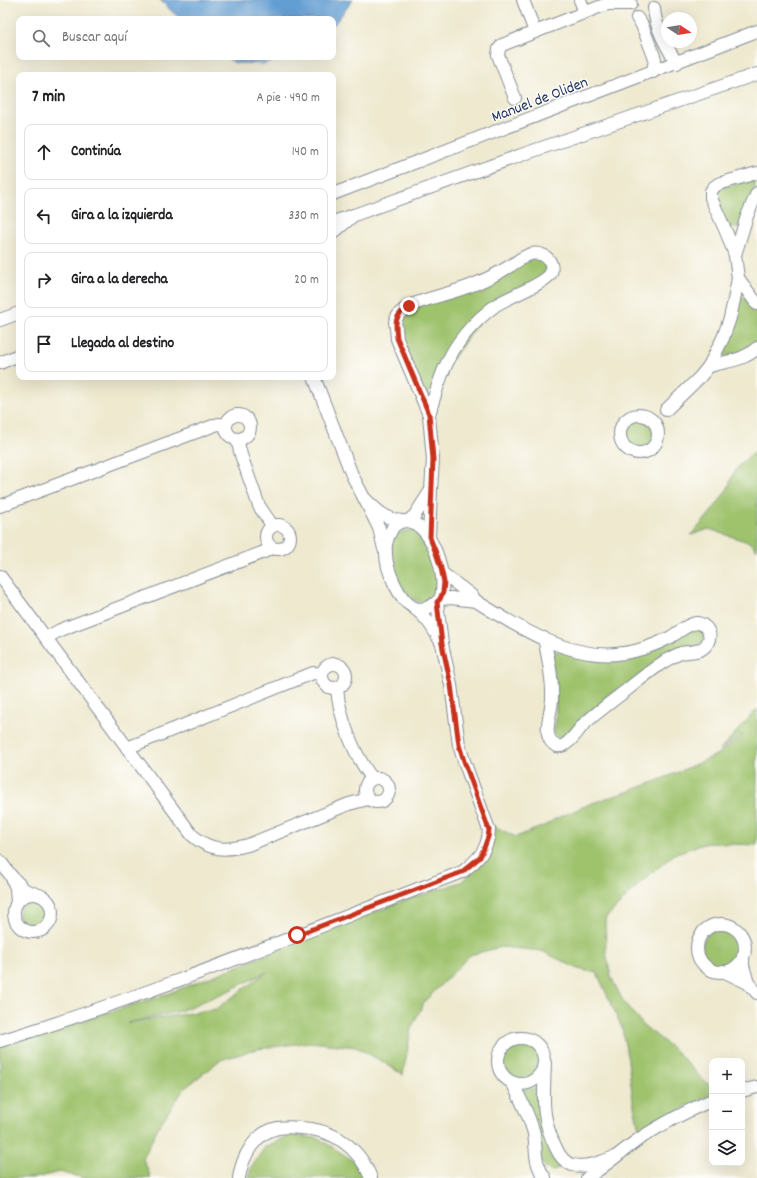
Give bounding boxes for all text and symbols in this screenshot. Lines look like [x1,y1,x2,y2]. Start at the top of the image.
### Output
north arrow [661,12,697,48]
search box [16,16,336,60]
icon: search [30,27,52,49]
text: Buscar aquí [62,27,127,49]
street label: Manuel de Oliden [488,71,592,129]
text: 7 min [32,86,65,110]
text: A pie · 490 m [257,89,320,108]
icon: ahead [33,141,55,163]
text: Continúa [71,141,121,163]
text: 140 m [292,143,319,162]
icon: left [33,205,55,227]
text: Gira a la izquierda [71,205,172,227]
text: 330 m [288,207,319,226]
icon: right [33,269,55,291]
text: Gira a la derecha [71,269,168,291]
text: 20 m [294,271,319,290]
route end [400,297,418,315]
icon: arrive [33,333,55,355]
text: Llegada al destino [71,333,174,355]
route start [288,926,306,944]
map controls [709,1058,745,1166]
button: + [709,1058,745,1094]
button: − [709,1094,745,1130]
button: layers [709,1130,745,1166]

